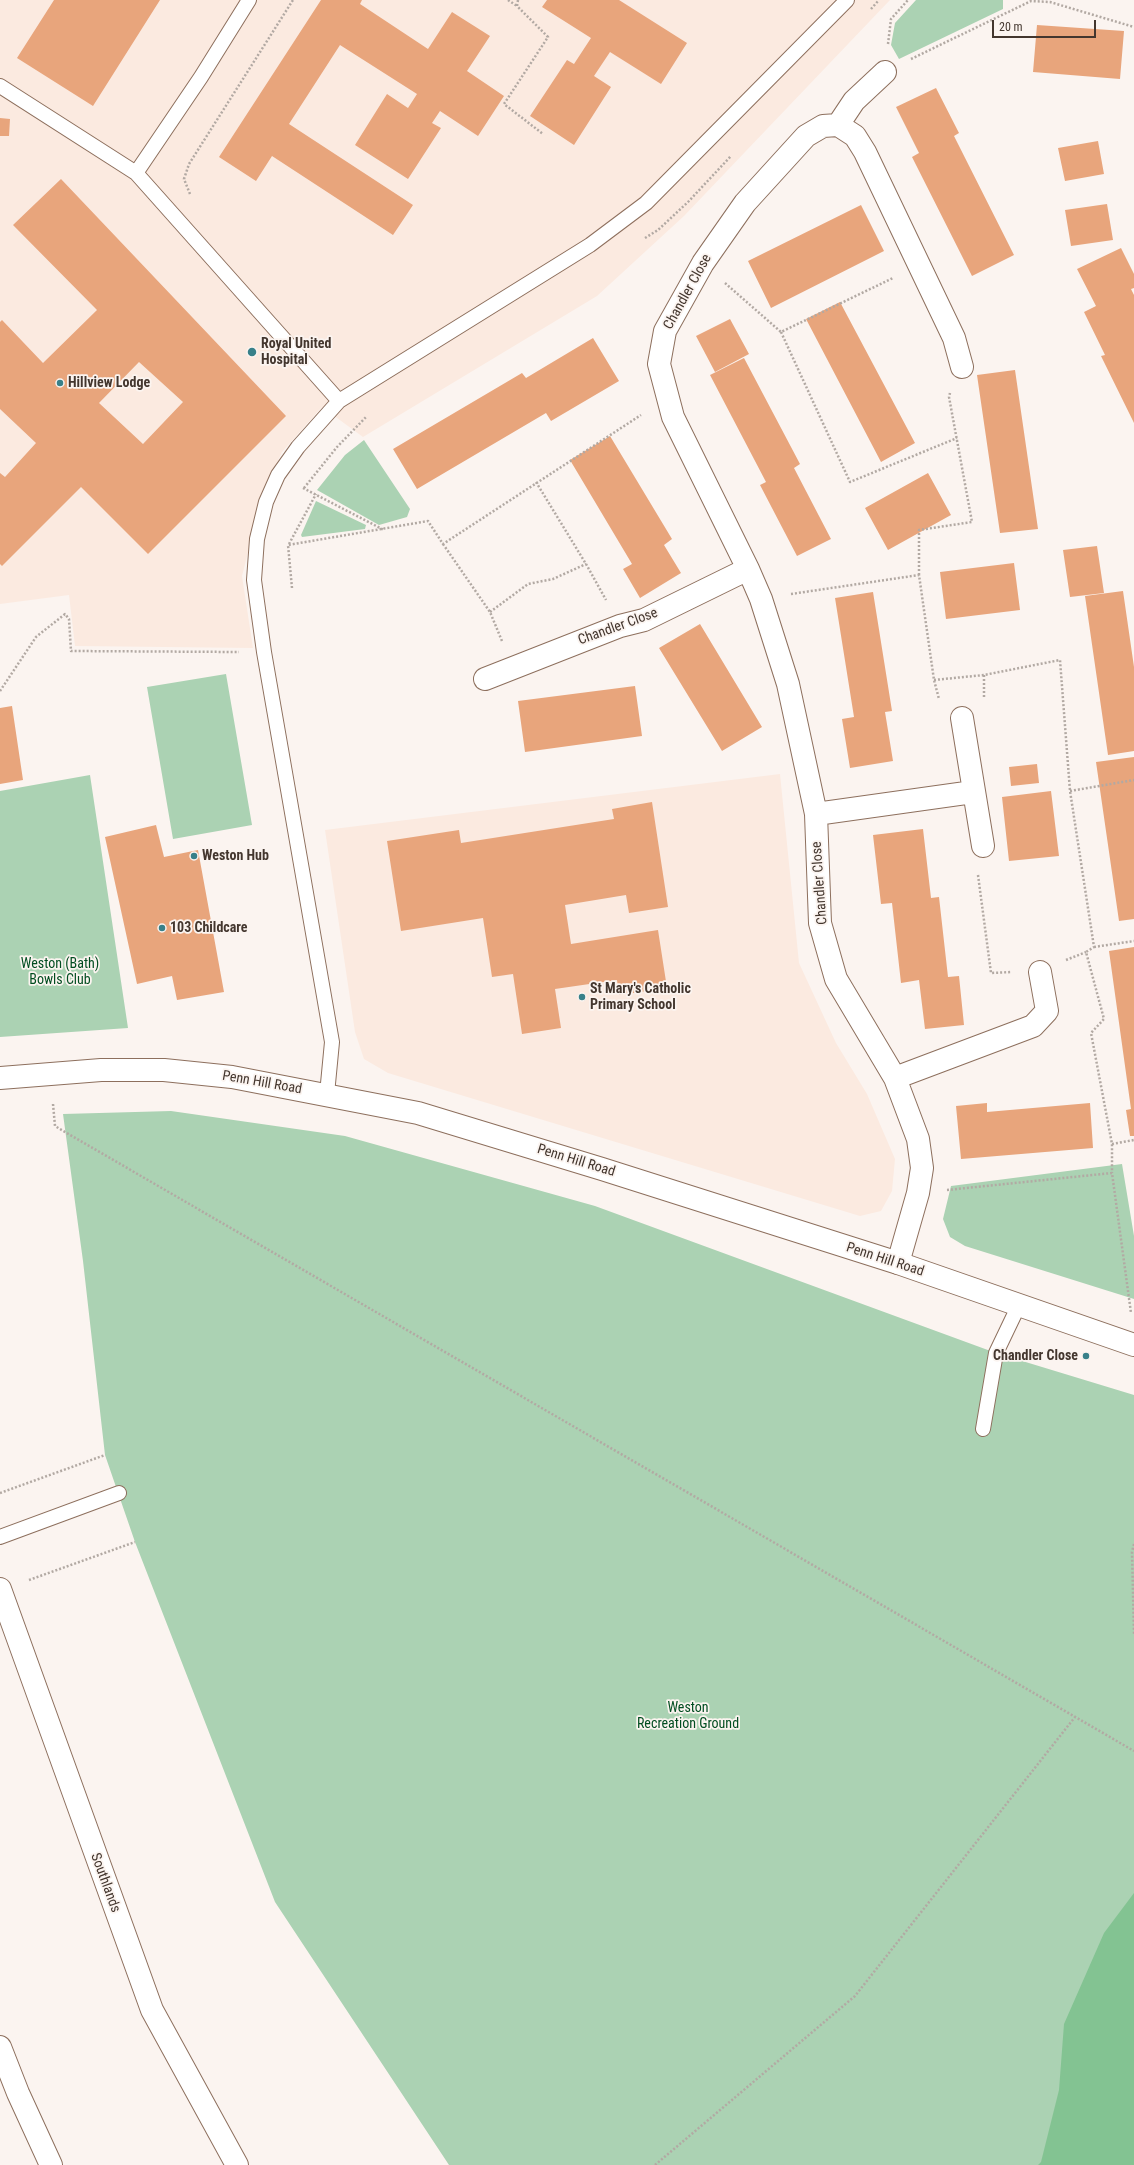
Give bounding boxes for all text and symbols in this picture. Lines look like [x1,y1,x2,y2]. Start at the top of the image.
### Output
scale bar [994,12,1098,38]
text: 20 m [999,20,1023,34]
street label: Chandler Close [660,251,716,333]
place label: Royal United Hospital [261,336,331,368]
marker: Royal United Hospital [246,346,258,358]
place label: Hillview Lodge [68,375,150,391]
marker: Hillview Lodge [55,378,65,388]
street label: Chandler Close [576,605,660,649]
street label: Chandler Close [809,841,831,925]
place label: Weston Hub [202,848,269,864]
marker: Weston Hub [189,851,199,861]
place label: 103 Childcare [170,920,248,936]
marker: 103 Childcare [157,923,167,933]
park label: Weston (Bath) Bowls Club [21,956,99,988]
place label: St Mary's Catholic Primary School [590,981,691,1014]
marker: St Mary's Catholic Primary School [577,992,587,1002]
street label: Penn Hill Road [221,1068,303,1098]
street label: Penn Hill Road [535,1141,617,1181]
street label: Penn Hill Road [844,1240,926,1280]
place label: Chandler Close [993,1348,1078,1364]
marker: Chandler Close [1081,1351,1091,1361]
park label: Weston Recreation Ground [637,1700,739,1732]
street label: Southlands [87,1851,123,1915]

